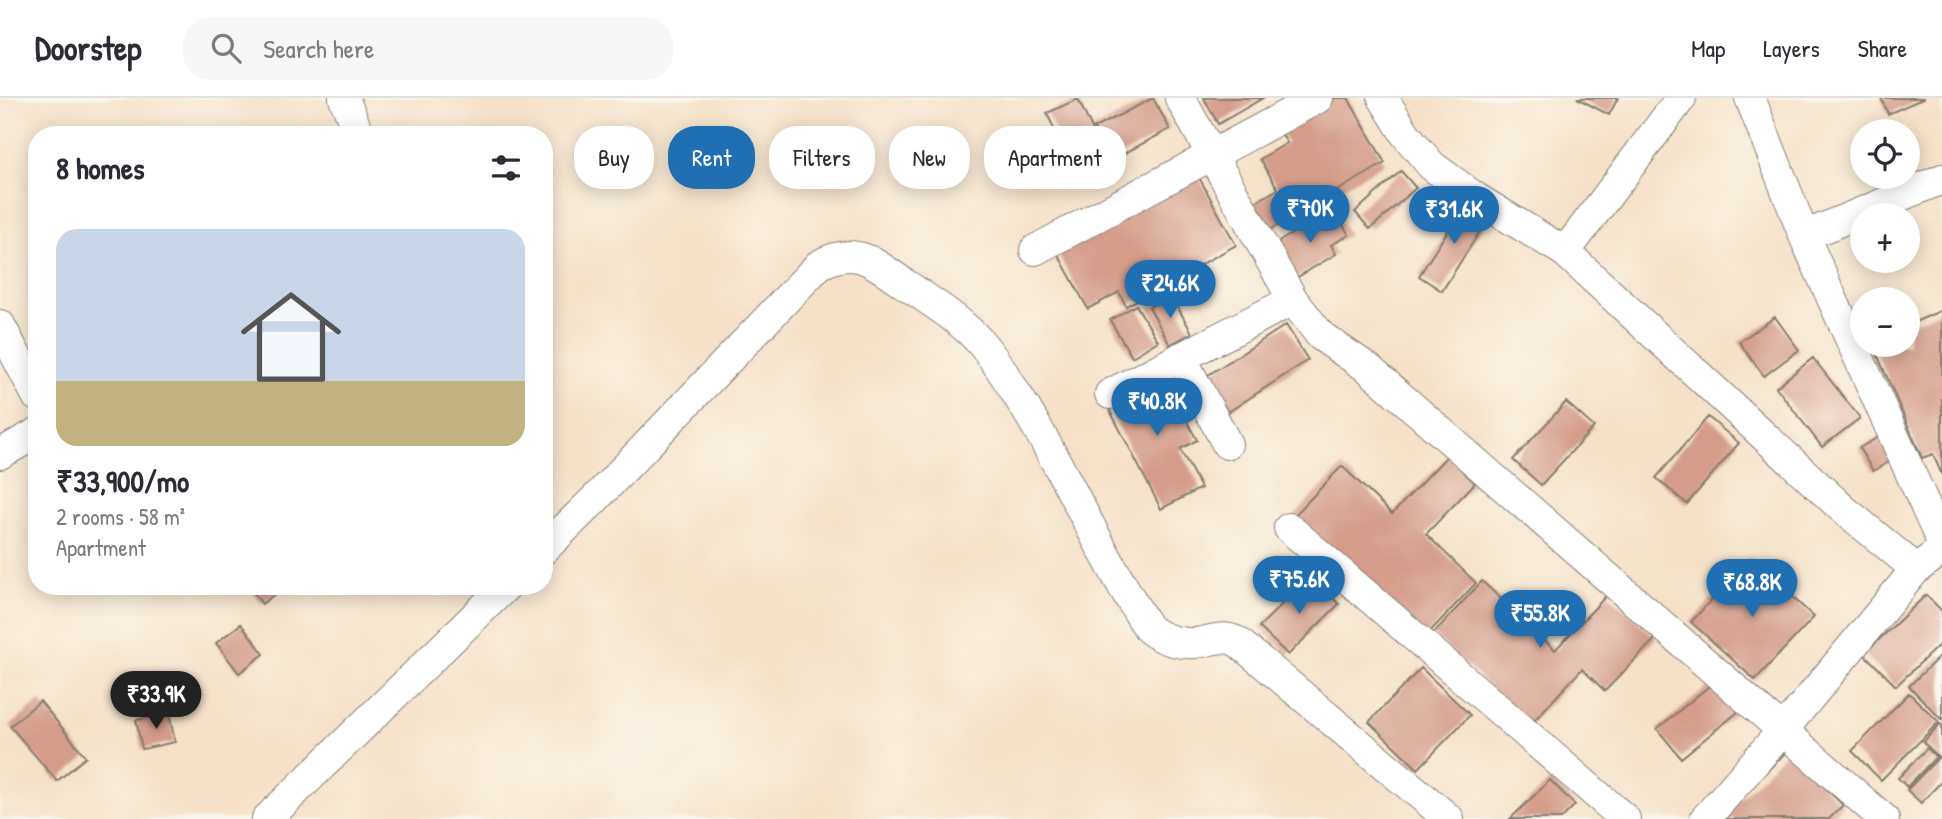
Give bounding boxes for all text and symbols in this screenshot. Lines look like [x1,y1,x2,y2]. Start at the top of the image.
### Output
search box [183,17,673,80]
text: Doorstep [35,26,141,70]
icon: search [207,29,245,67]
text: Search here [263,31,374,66]
text: Map [1691,32,1725,64]
text: Layers [1763,32,1820,64]
text: Share [1858,32,1907,64]
map controls [1850,119,1920,357]
button: locate [1850,119,1920,189]
chip: Buy [574,126,654,189]
chip: Rent [668,126,755,189]
chip: Filters [769,126,875,189]
chip: New [889,126,970,189]
chip: Apartment [984,126,1126,189]
text: 8 homes [56,148,144,188]
icon: filters [487,149,525,187]
pin: ₹70K [1269,186,1351,245]
pin: ₹31.6K [1397,186,1511,246]
text: ₹70K [1287,192,1333,223]
text: ₹31.6K [1425,193,1483,224]
button: + [1850,203,1920,273]
pin: ₹24.6K [1113,260,1227,320]
text: ₹24.6K [1141,267,1199,298]
icon: home [228,274,354,400]
button: − [1850,287,1920,357]
pin: ₹40.8K [1100,378,1214,438]
text: ₹40.8K [1128,385,1187,416]
text: ₹33,900/mo [56,461,189,501]
text: 2 rooms · 58 m² [56,501,185,532]
text: Apartment [56,532,146,563]
pin: ₹75.6K [1242,556,1356,616]
pin: ₹68.8K [1695,560,1809,619]
text: ₹75.6K [1269,563,1329,594]
text: ₹68.8K [1722,566,1782,597]
pin: ₹55.8K [1483,590,1597,650]
text: ₹55.8K [1510,597,1570,628]
pin: ₹33.9K [99,672,213,731]
text: ₹33.9K [126,678,186,709]

